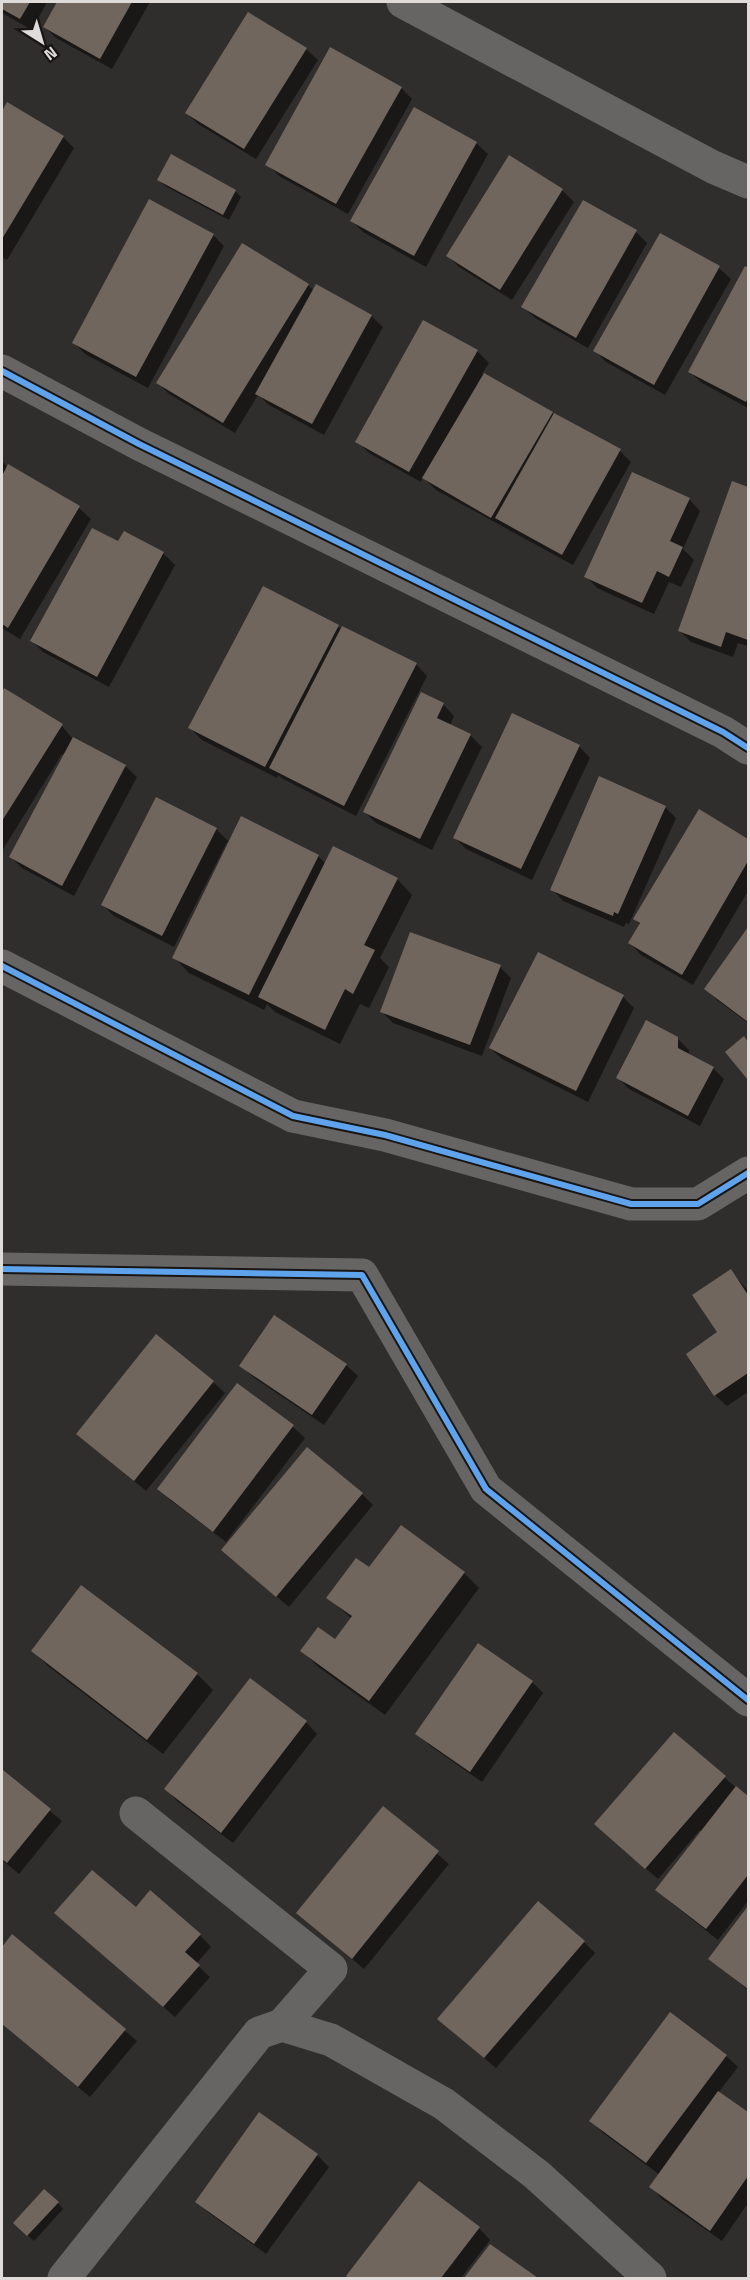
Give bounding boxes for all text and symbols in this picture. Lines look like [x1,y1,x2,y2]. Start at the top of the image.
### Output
north arrow [12,12,72,72]
text: N [39,41,63,67]

